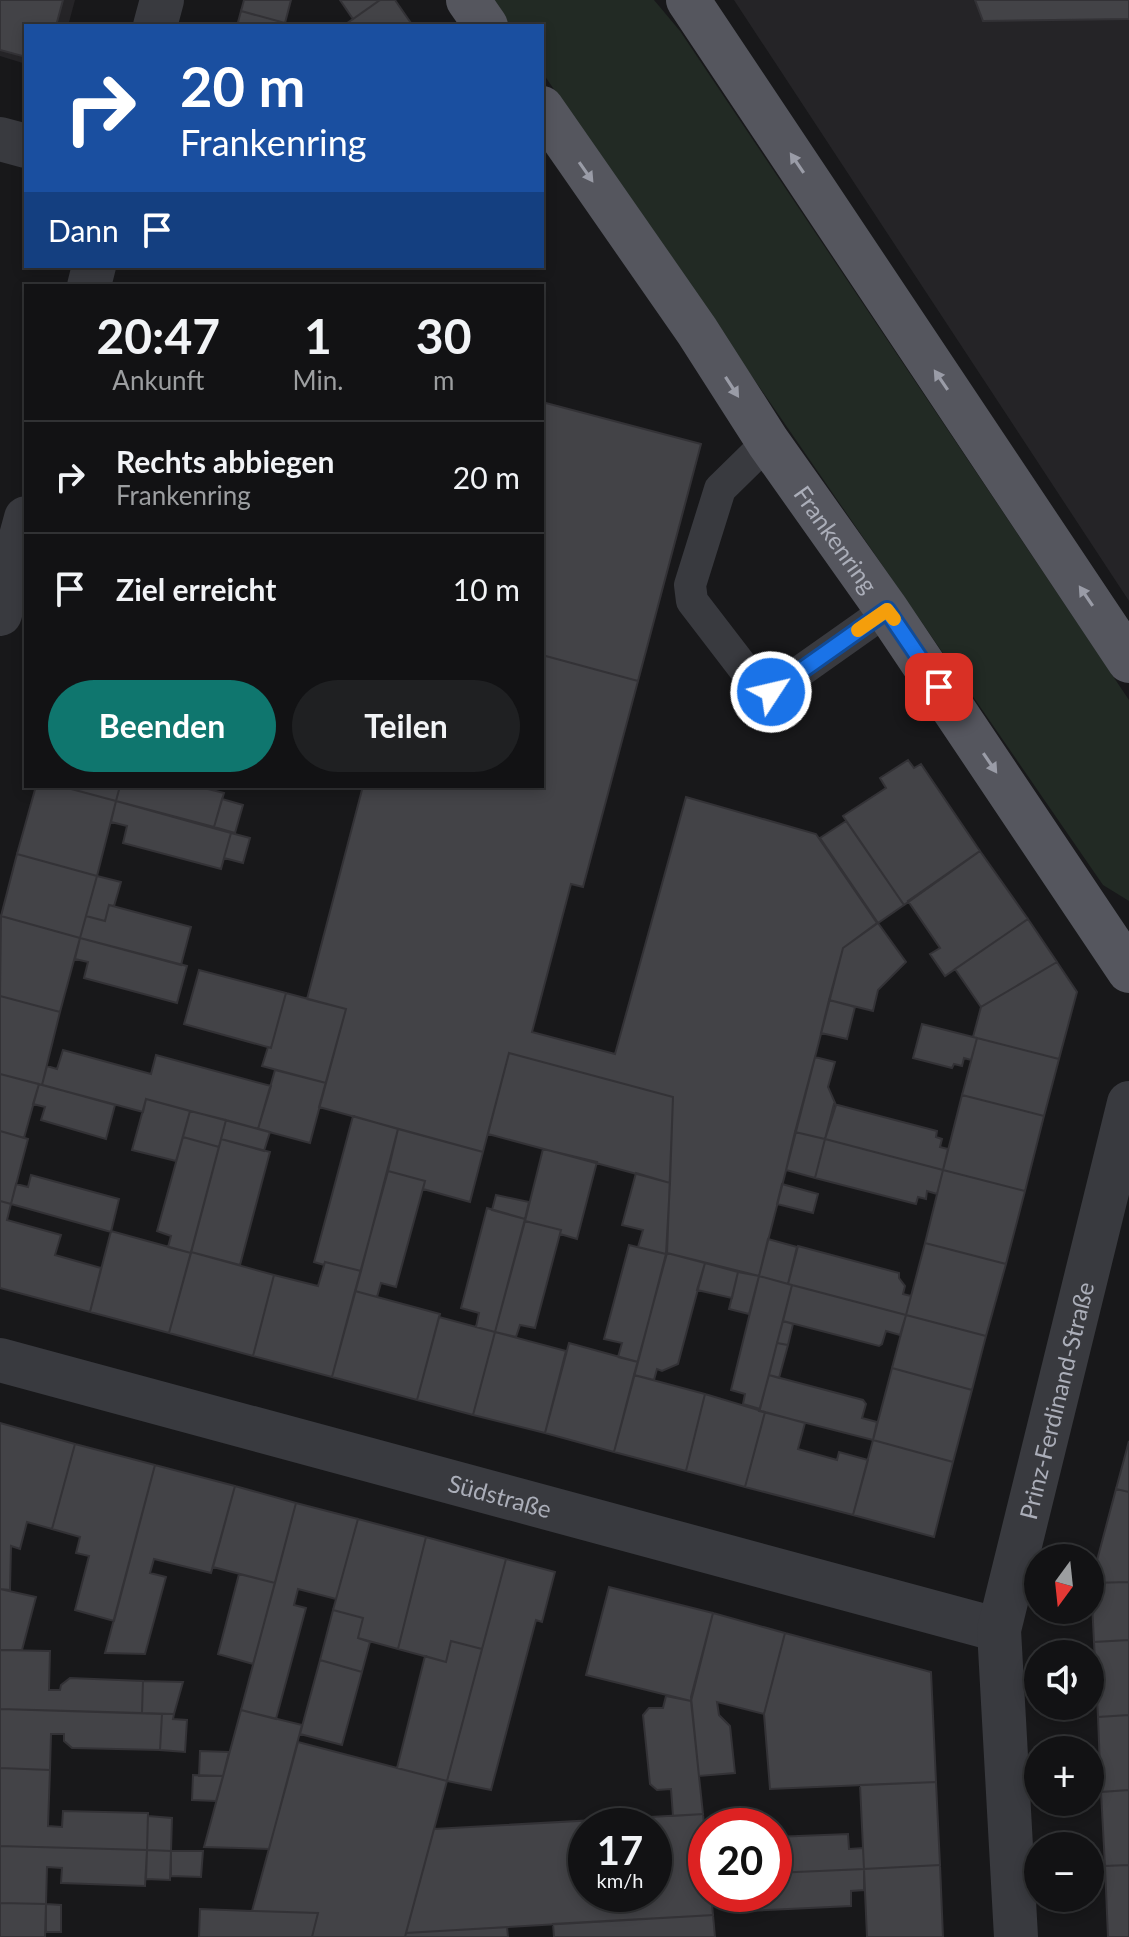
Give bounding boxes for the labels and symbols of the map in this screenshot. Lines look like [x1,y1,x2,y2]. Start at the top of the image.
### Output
one-way arrow [790,153,805,174]
one-way arrow [578,161,593,182]
one-way arrow [934,369,949,390]
one-way arrow [725,376,739,398]
street label: Frankenring [789,480,884,598]
one-way arrow [1079,585,1093,607]
position arrow [729,650,813,734]
pin [905,653,973,721]
one-way arrow [982,753,997,774]
street label: Prinz-Ferdinand-Straße [1012,1279,1099,1522]
street label: Südstraße [445,1467,555,1523]
north arrow [1024,1544,1104,1624]
speed limit sign: 20 [688,1808,792,1912]

